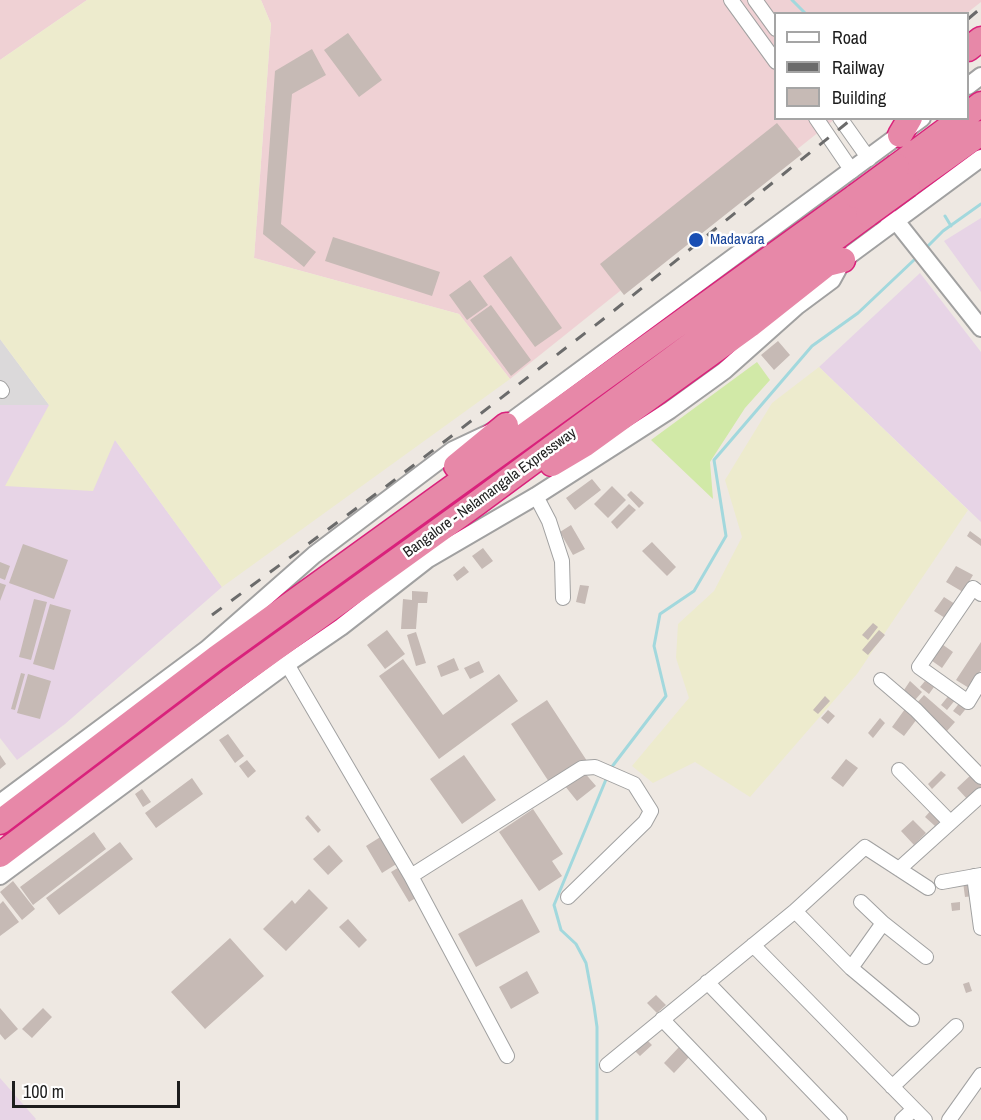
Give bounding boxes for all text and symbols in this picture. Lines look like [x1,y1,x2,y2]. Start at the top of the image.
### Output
legend [774,12,969,120]
text: Road [832,25,867,50]
text: Railway [832,55,885,80]
text: Building [832,85,886,110]
marker: Madavara [687,231,705,249]
place label: Madavara [710,231,765,249]
street label: Bangalore - Nelamangala Expressway [400,424,580,562]
scale bar [15,1069,183,1107]
text: 100 m [23,1079,64,1104]

